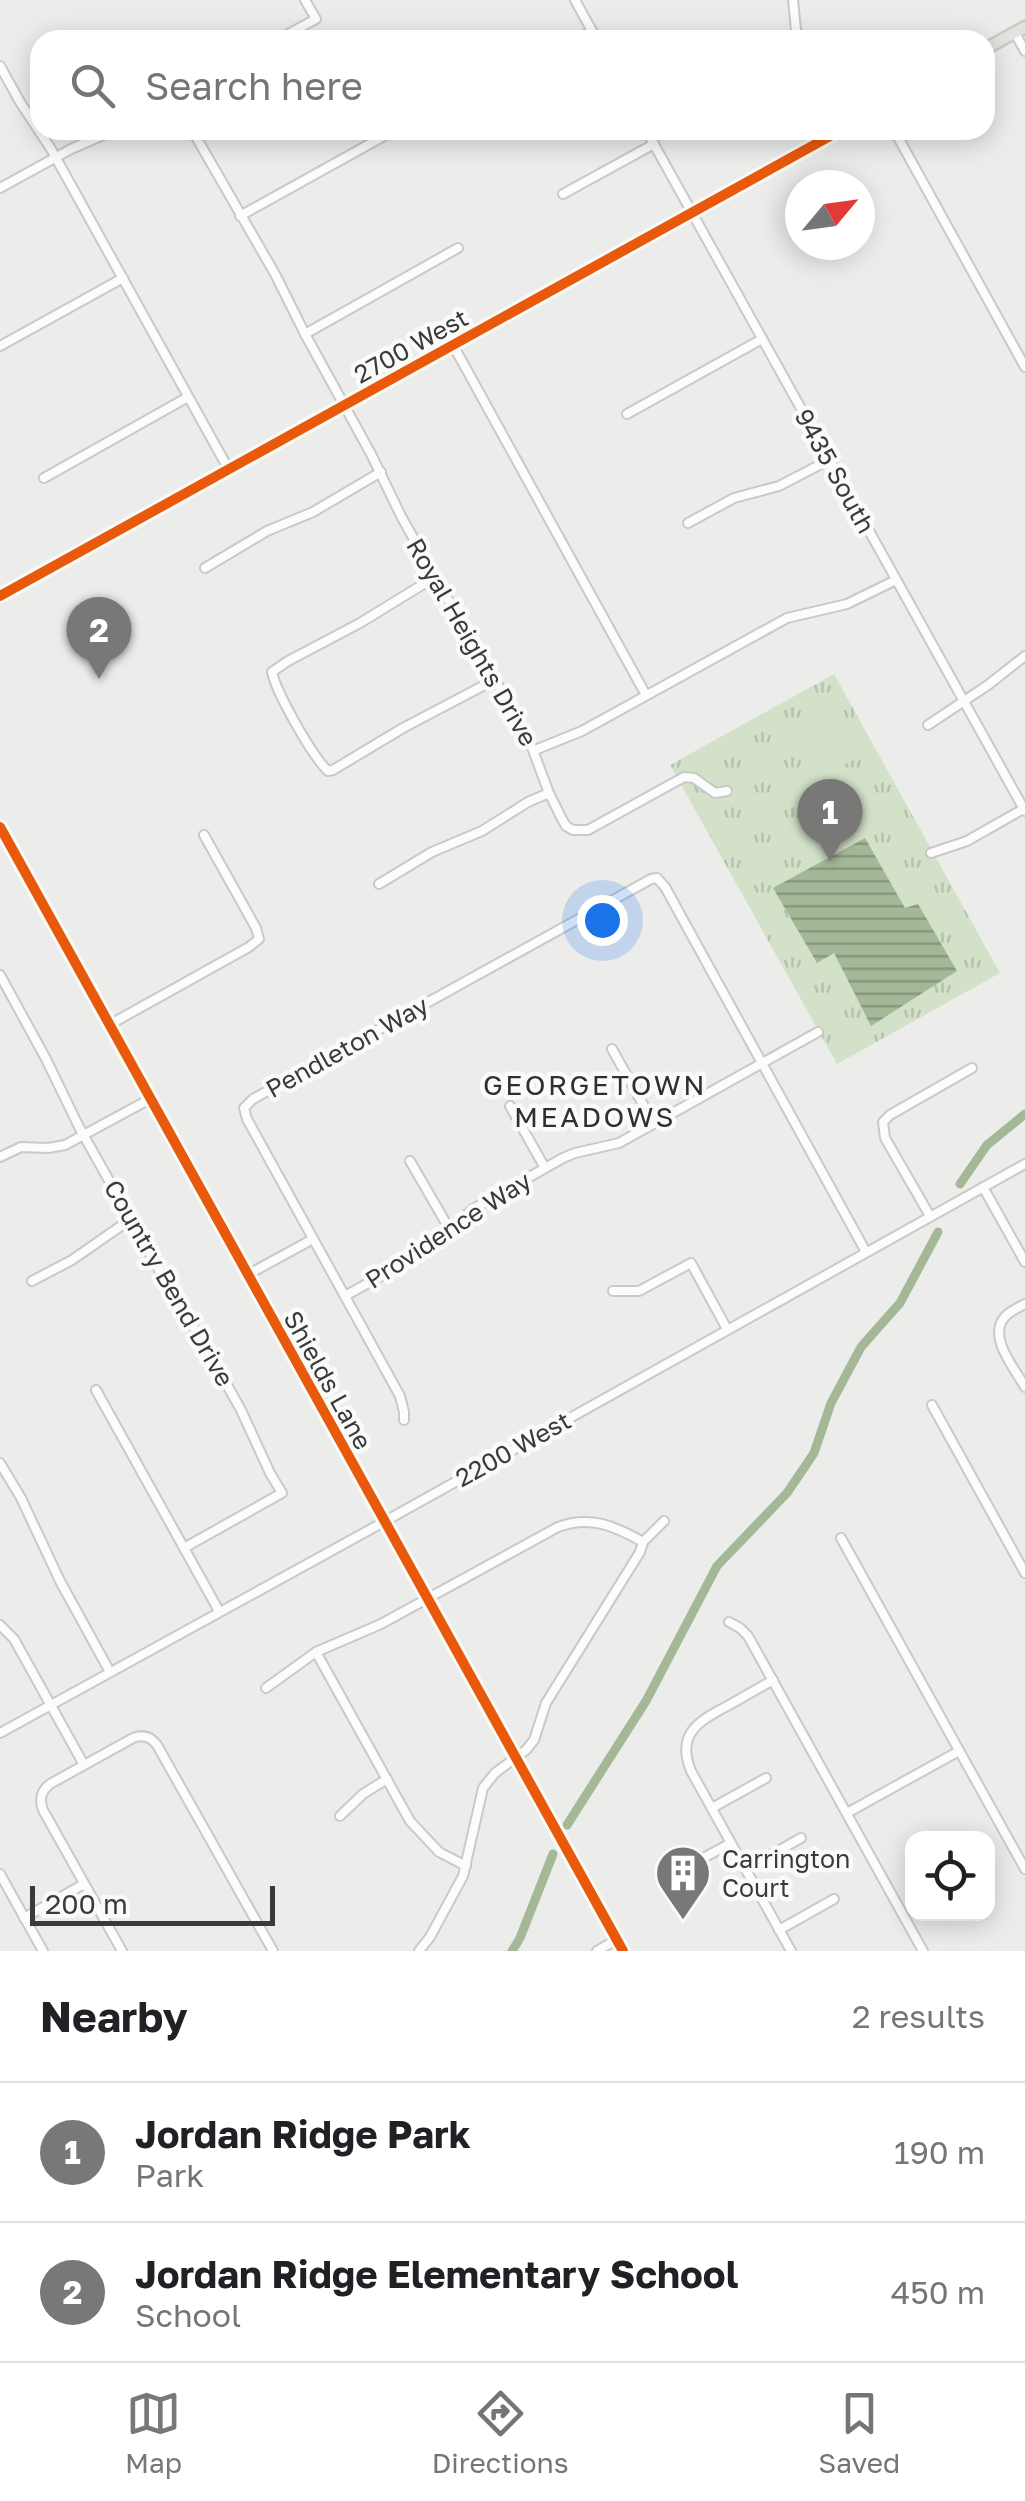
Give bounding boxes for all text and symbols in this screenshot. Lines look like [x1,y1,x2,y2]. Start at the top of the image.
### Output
search box [30,30,995,140]
icon: search [65,58,120,113]
text: Search here [145,63,363,108]
north arrow [785,170,875,260]
street label: 2700 West [348,302,473,390]
street label: 9435 South [789,403,882,538]
street label: Royal Heights Drive [400,532,545,751]
pin: 2 [66,596,132,679]
pin: 1 [798,778,862,861]
your location [577,895,628,946]
street label: Pendleton Way [260,989,433,1104]
district label: GEORGETOWN MEADOWS [483,1068,707,1133]
street label: Providence Way [359,1164,536,1295]
street label: Country Bend Drive [98,1174,241,1391]
street label: Shields Lane [278,1305,379,1454]
street label: 2200 West [450,1404,576,1493]
map controls [905,1831,995,1921]
button: locate [905,1831,995,1921]
building icon: Carrington Court [653,1843,713,1922]
place label: Carrington Court [722,1843,850,1903]
scale bar [30,1881,275,1926]
text: 200 m [45,1887,128,1920]
text: Nearby [40,1991,188,2041]
text: 2 results [852,1997,985,2035]
text: Jordan Ridge Park [135,2111,471,2156]
text: 1 [64,2133,81,2171]
text: 190 m [894,2133,985,2171]
text: Park [135,2156,204,2194]
text: Jordan Ridge Elementary School [135,2251,738,2296]
text: 2 [63,2273,82,2311]
text: 450 m [891,2273,985,2311]
text: School [135,2296,241,2334]
tab: Map [125,2386,182,2479]
tab: Directions [432,2386,569,2479]
tab: Saved [818,2386,900,2479]

